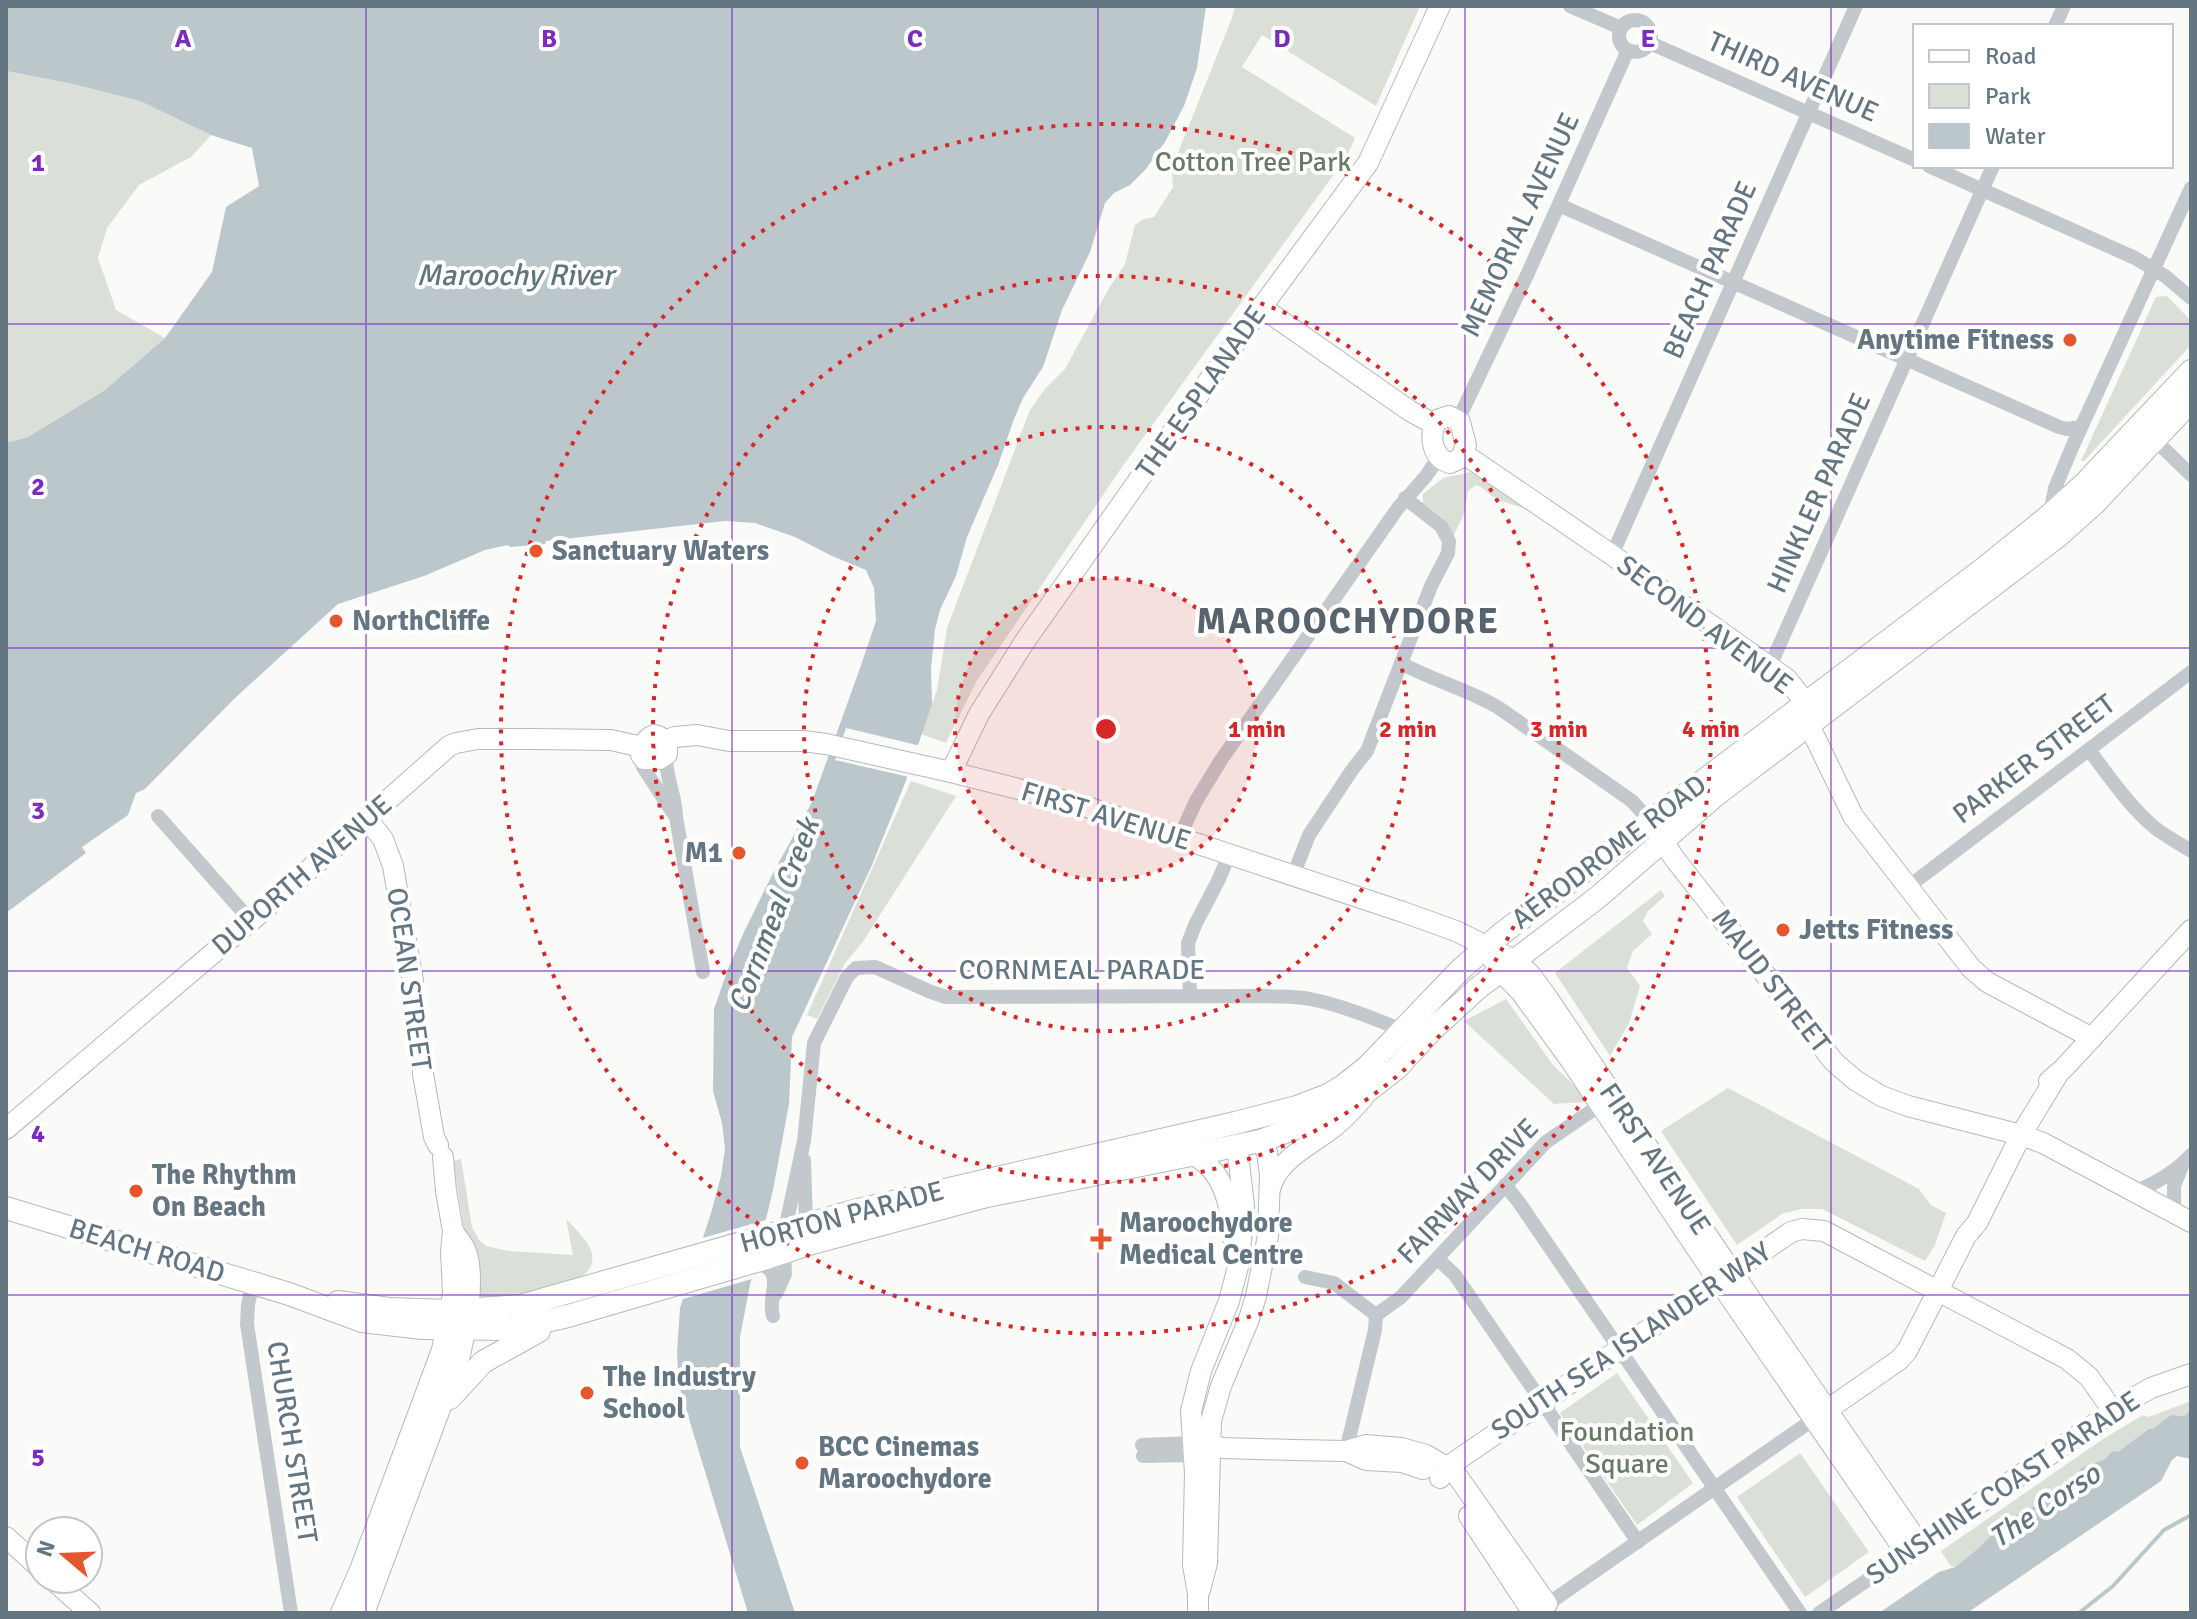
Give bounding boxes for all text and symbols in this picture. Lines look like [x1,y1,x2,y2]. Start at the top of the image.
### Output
text: A [175,23,192,55]
text: B [541,23,557,55]
text: C [907,23,923,55]
text: D [1273,23,1291,55]
text: E [1641,23,1655,55]
street label: THIRD AVENUE [1702,24,1884,130]
legend [1913,24,2173,168]
text: Road [1985,41,2036,71]
text: Park [1985,81,2031,111]
street label: MEMORIAL AVENUE [1453,108,1587,342]
text: Water [1985,121,2046,151]
park label: Cotton Tree Park [1155,145,1351,179]
text: 1 [31,147,45,179]
street label: BEACH PARADE [1656,176,1764,364]
water label: Maroochy River [417,257,617,294]
street label: THE ESPLANADE [1129,299,1273,485]
place label: Anytime Fitness [1857,323,2054,357]
marker: Anytime Fitness [2061,331,2079,349]
street label: HINKLER PARADE [1760,388,1878,598]
text: 2 [31,471,45,503]
place label: Sanctuary Waters [552,534,769,568]
marker: Sanctuary Waters [527,542,545,560]
street label: SECOND AVENUE [1611,548,1799,702]
district label: MAROOCHYDORE [1196,599,1500,644]
place label: NorthCliffe [352,604,490,638]
marker: NorthCliffe [327,612,345,630]
street label: PARKER STREET [1946,687,2122,831]
text: 1 min [1228,714,1286,744]
text: 2 min [1379,714,1437,744]
text: 3 min [1530,714,1588,744]
text: 4 min [1682,714,1740,744]
centre of rings [1092,715,1120,743]
street label: AERODROME ROAD [1505,768,1713,936]
street label: FIRST AVENUE [1017,774,1195,858]
street label: DUPORTH AVENUE [205,787,399,963]
text: 3 [31,795,45,827]
water label: Cornmeal Creek [720,810,829,1017]
place label: M1 [685,836,723,870]
marker: M1 [730,844,748,862]
street label: OCEAN STREET [379,885,439,1073]
street label: MAUD STREET [1704,902,1838,1060]
place label: Jetts Fitness [1799,913,1953,947]
marker: Jetts Fitness [1774,921,1792,939]
street label: CORNMEAL PARADE [959,953,1205,987]
street label: FIRST AVENUE [1592,1077,1718,1241]
street label: FAIRWAY DRIVE [1390,1111,1546,1271]
text: 4 [31,1118,45,1150]
place label: The Rhythm On Beach [152,1158,297,1224]
street label: HORTON PARADE [736,1173,948,1261]
marker: The Rhythm On Beach [127,1182,145,1200]
place label: Maroochydore Medical Centre [1119,1206,1303,1272]
street label: BEACH ROAD [65,1211,229,1291]
marker: Maroochydore Medical Centre [1090,1228,1112,1250]
street label: SOUTH SEA ISLANDER WAY [1485,1235,1777,1447]
street label: CHURCH STREET [259,1339,325,1545]
place label: The Industry School [603,1360,756,1426]
marker: The Industry School [578,1384,596,1402]
street label: SUNSHINE COAST PARADE [1860,1384,2146,1592]
park label: Foundation Square [1559,1415,1695,1481]
place label: BCC Cinemas Maroochydore [818,1430,992,1496]
text: 5 [31,1442,45,1474]
marker: BCC Cinemas Maroochydore [793,1454,811,1472]
water label: The Corso [1982,1455,2109,1557]
north arrow [24,1515,104,1595]
text: N [30,1537,61,1560]

